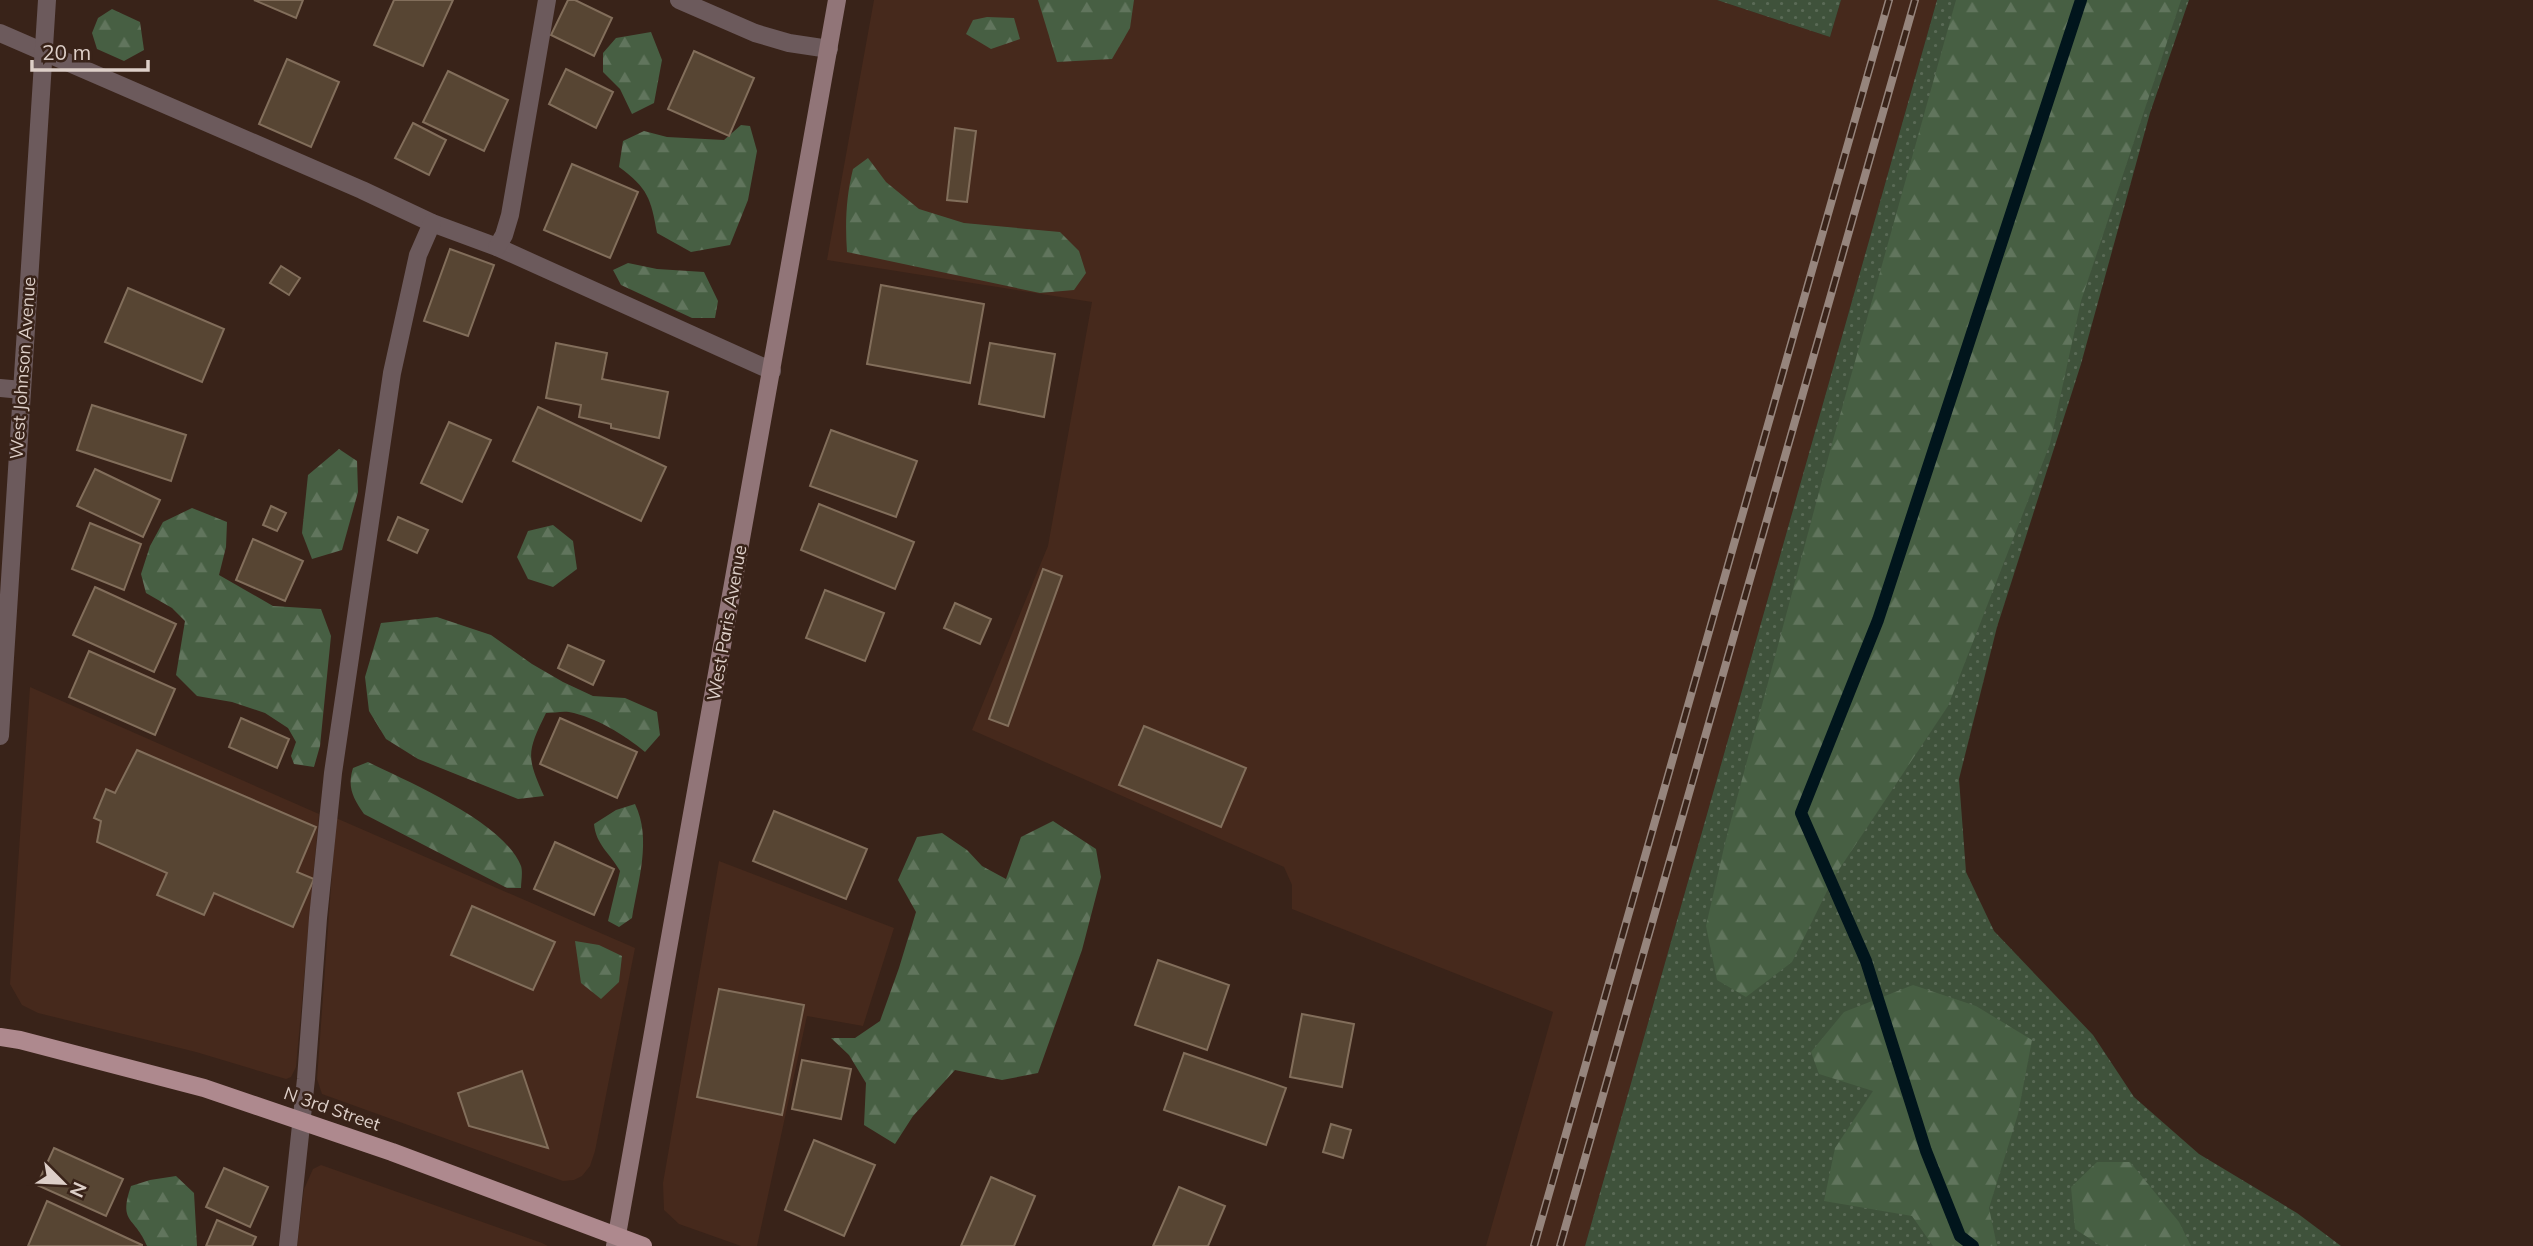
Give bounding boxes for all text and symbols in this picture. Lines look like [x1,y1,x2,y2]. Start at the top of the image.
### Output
scale bar [32,28,147,72]
text: 20 m [42,39,91,65]
street label: West Johnson Avenue [5,276,40,460]
street label: West Paris Avenue [701,543,752,703]
street label: N 3rd Street [281,1081,383,1136]
north arrow [28,1148,98,1218]
text: N [65,1178,92,1201]

